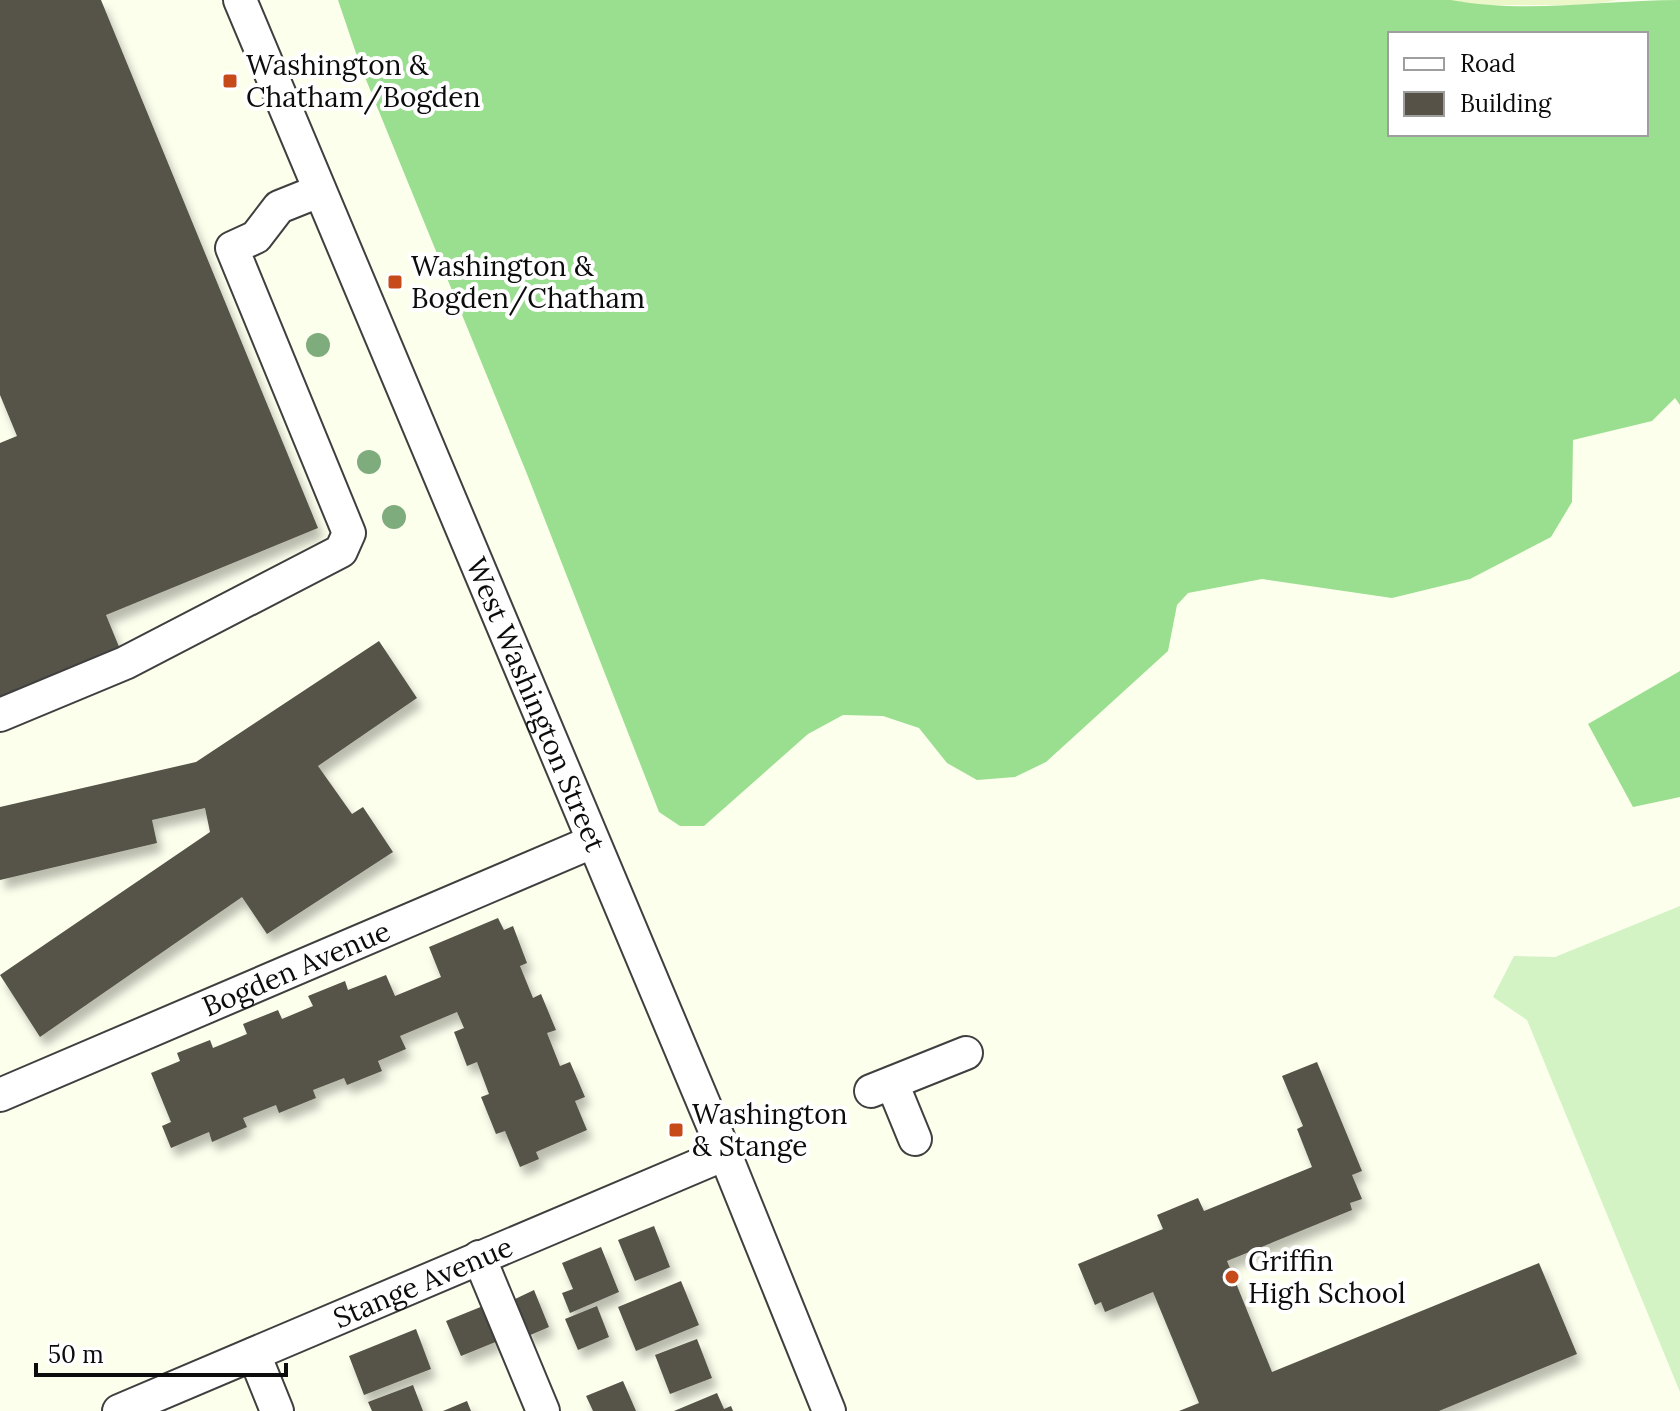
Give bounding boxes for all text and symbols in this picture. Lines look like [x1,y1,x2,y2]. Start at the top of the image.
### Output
legend [1388,32,1648,136]
place label: Washington & Chatham/Bogden [246,47,481,115]
text: Road [1460,48,1516,79]
marker: Washington & Chatham/Bogden [221,72,239,90]
text: Building [1460,88,1552,119]
place label: Washington & Bogden/Chatham [411,248,645,316]
marker: Washington & Bogden/Chatham [386,273,404,291]
street label: West Washington Street [458,552,614,857]
street label: Bogden Avenue [197,912,395,1024]
place label: Washington & Stange [692,1096,848,1164]
marker: Washington & Stange [667,1121,685,1139]
street label: Stange Avenue [328,1228,518,1336]
place label: Griffin High School [1248,1243,1406,1311]
marker: Griffin High School [1223,1268,1241,1286]
scale bar [36,1327,286,1377]
text: 50 m [48,1339,104,1370]

